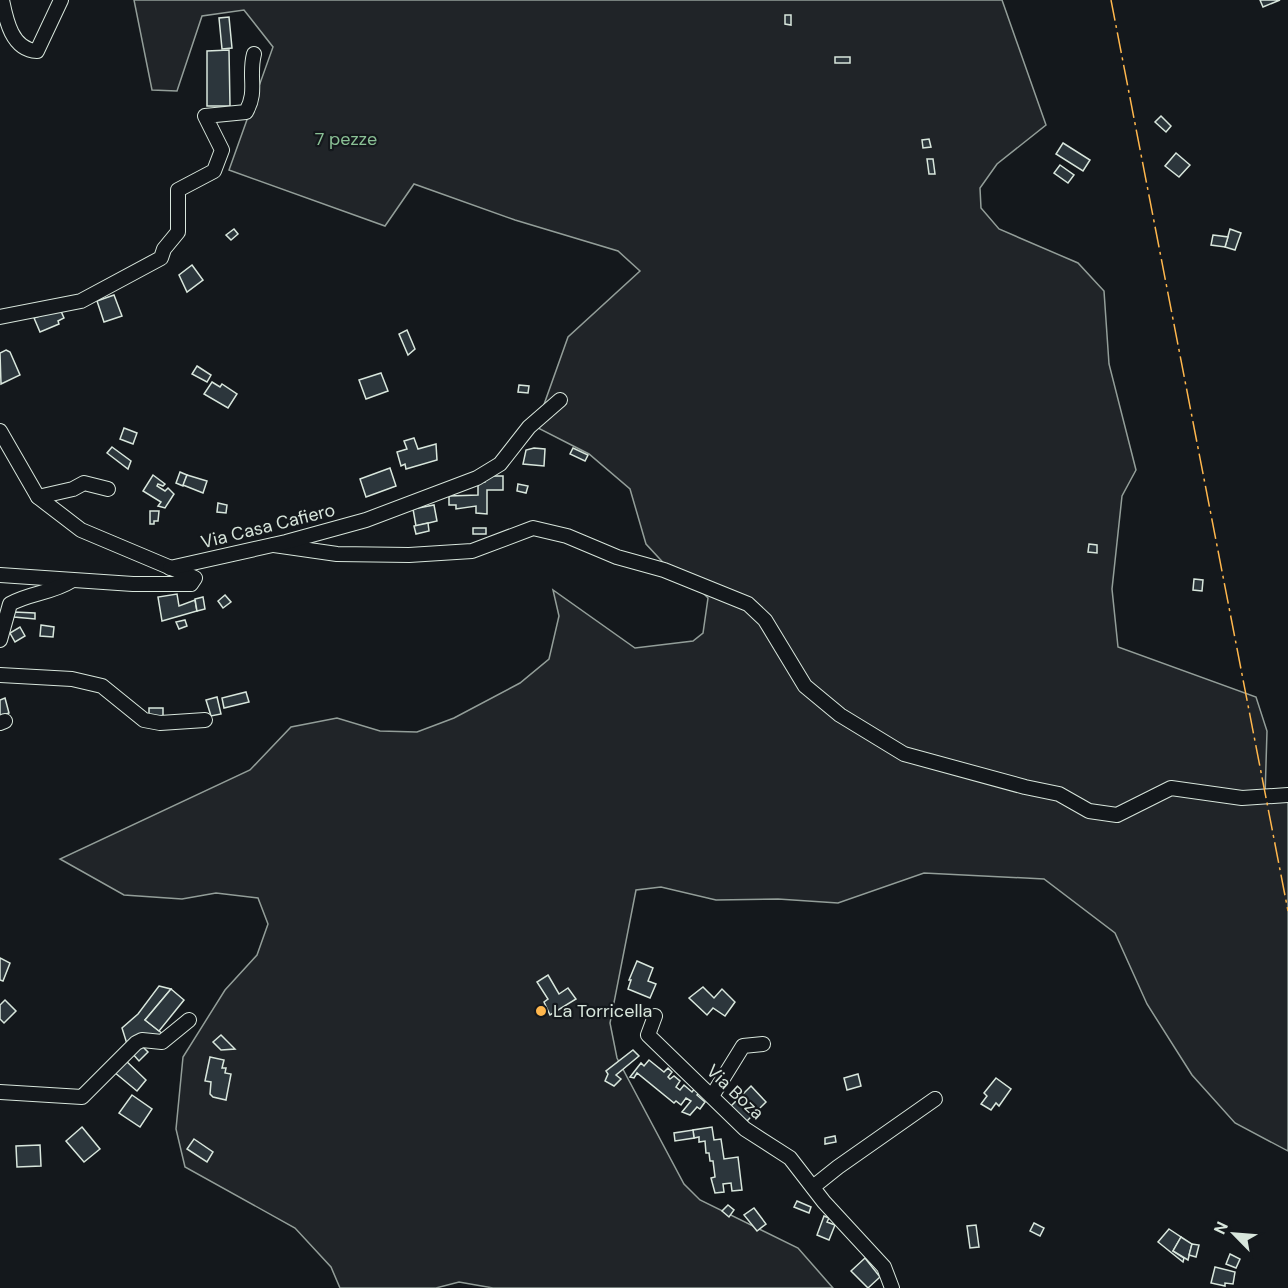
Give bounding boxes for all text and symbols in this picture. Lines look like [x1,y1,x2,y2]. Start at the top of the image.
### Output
park label: 7 pezze [315,127,377,151]
street label: Via Casa Cafiero [198,498,338,554]
place label: La Torricella [553,999,652,1023]
marker: La Torricella [534,1004,548,1018]
street label: Via Boza [701,1059,769,1125]
north arrow [1204,1204,1264,1264]
text: N [1209,1218,1233,1238]

